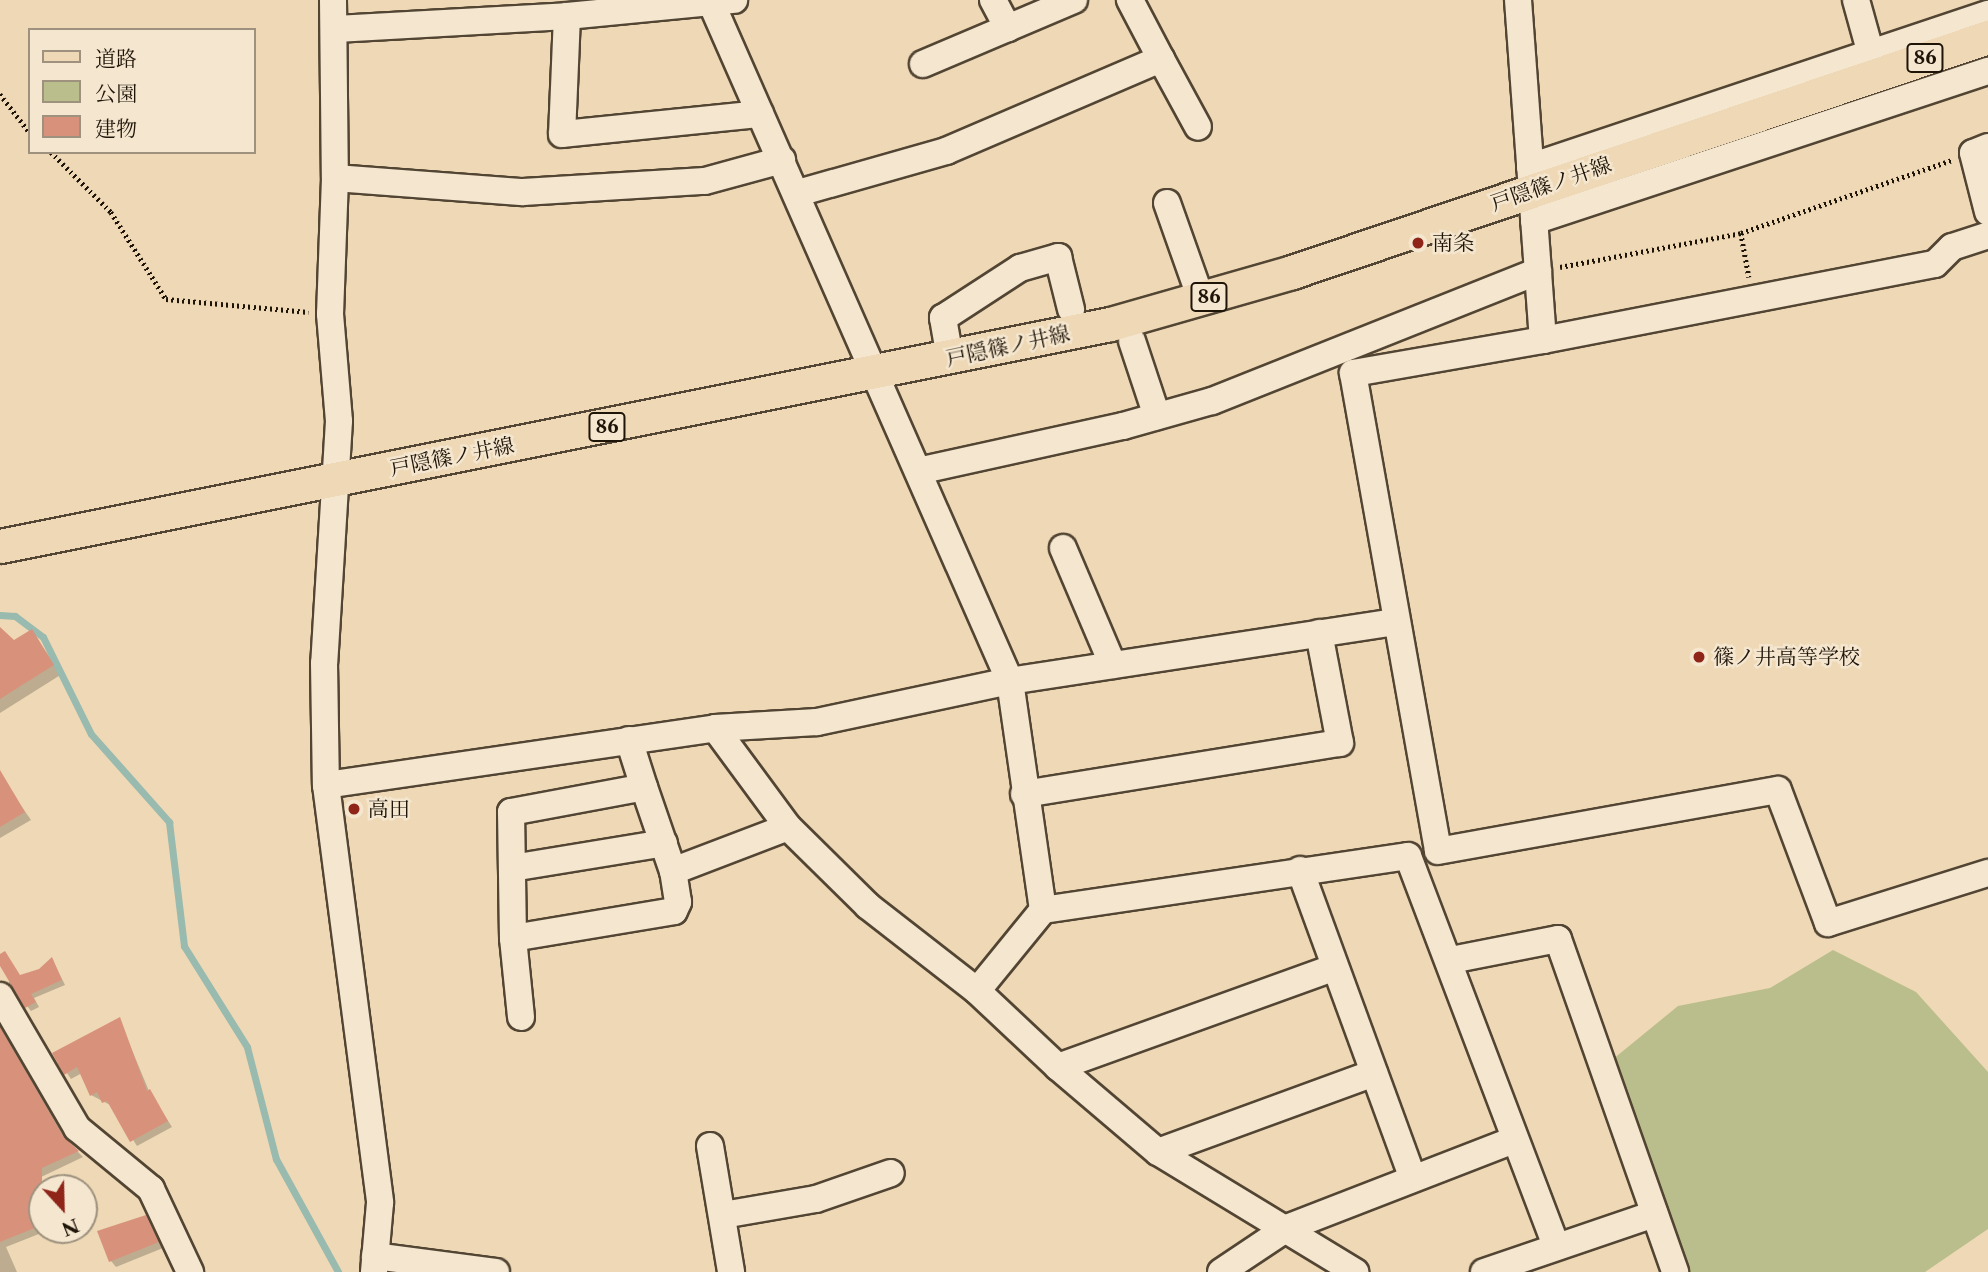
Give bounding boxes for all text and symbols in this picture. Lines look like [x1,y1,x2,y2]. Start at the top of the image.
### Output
legend [28,28,256,154]
road number: 86 [1906,43,1944,74]
text: 道路 [95,46,137,71]
text: 公園 [95,81,137,106]
text: 建物 [95,116,137,141]
street label: 戸隠篠ノ井線 [1487,152,1615,216]
place label: 南条 [1432,230,1474,256]
marker: 南条 [1410,235,1426,251]
road number: 86 [1190,282,1228,312]
street label: 戸隠篠ノ井線 [944,321,1072,371]
road number: 86 [588,412,626,442]
street label: 戸隠篠ノ井線 [388,433,516,481]
place label: 篠ノ井高等学校 [1713,644,1860,670]
marker: 篠ノ井高等学校 [1691,649,1707,665]
place label: 高田 [368,796,410,822]
marker: 高田 [346,801,362,817]
north arrow [28,1174,98,1244]
text: N [58,1213,82,1241]

